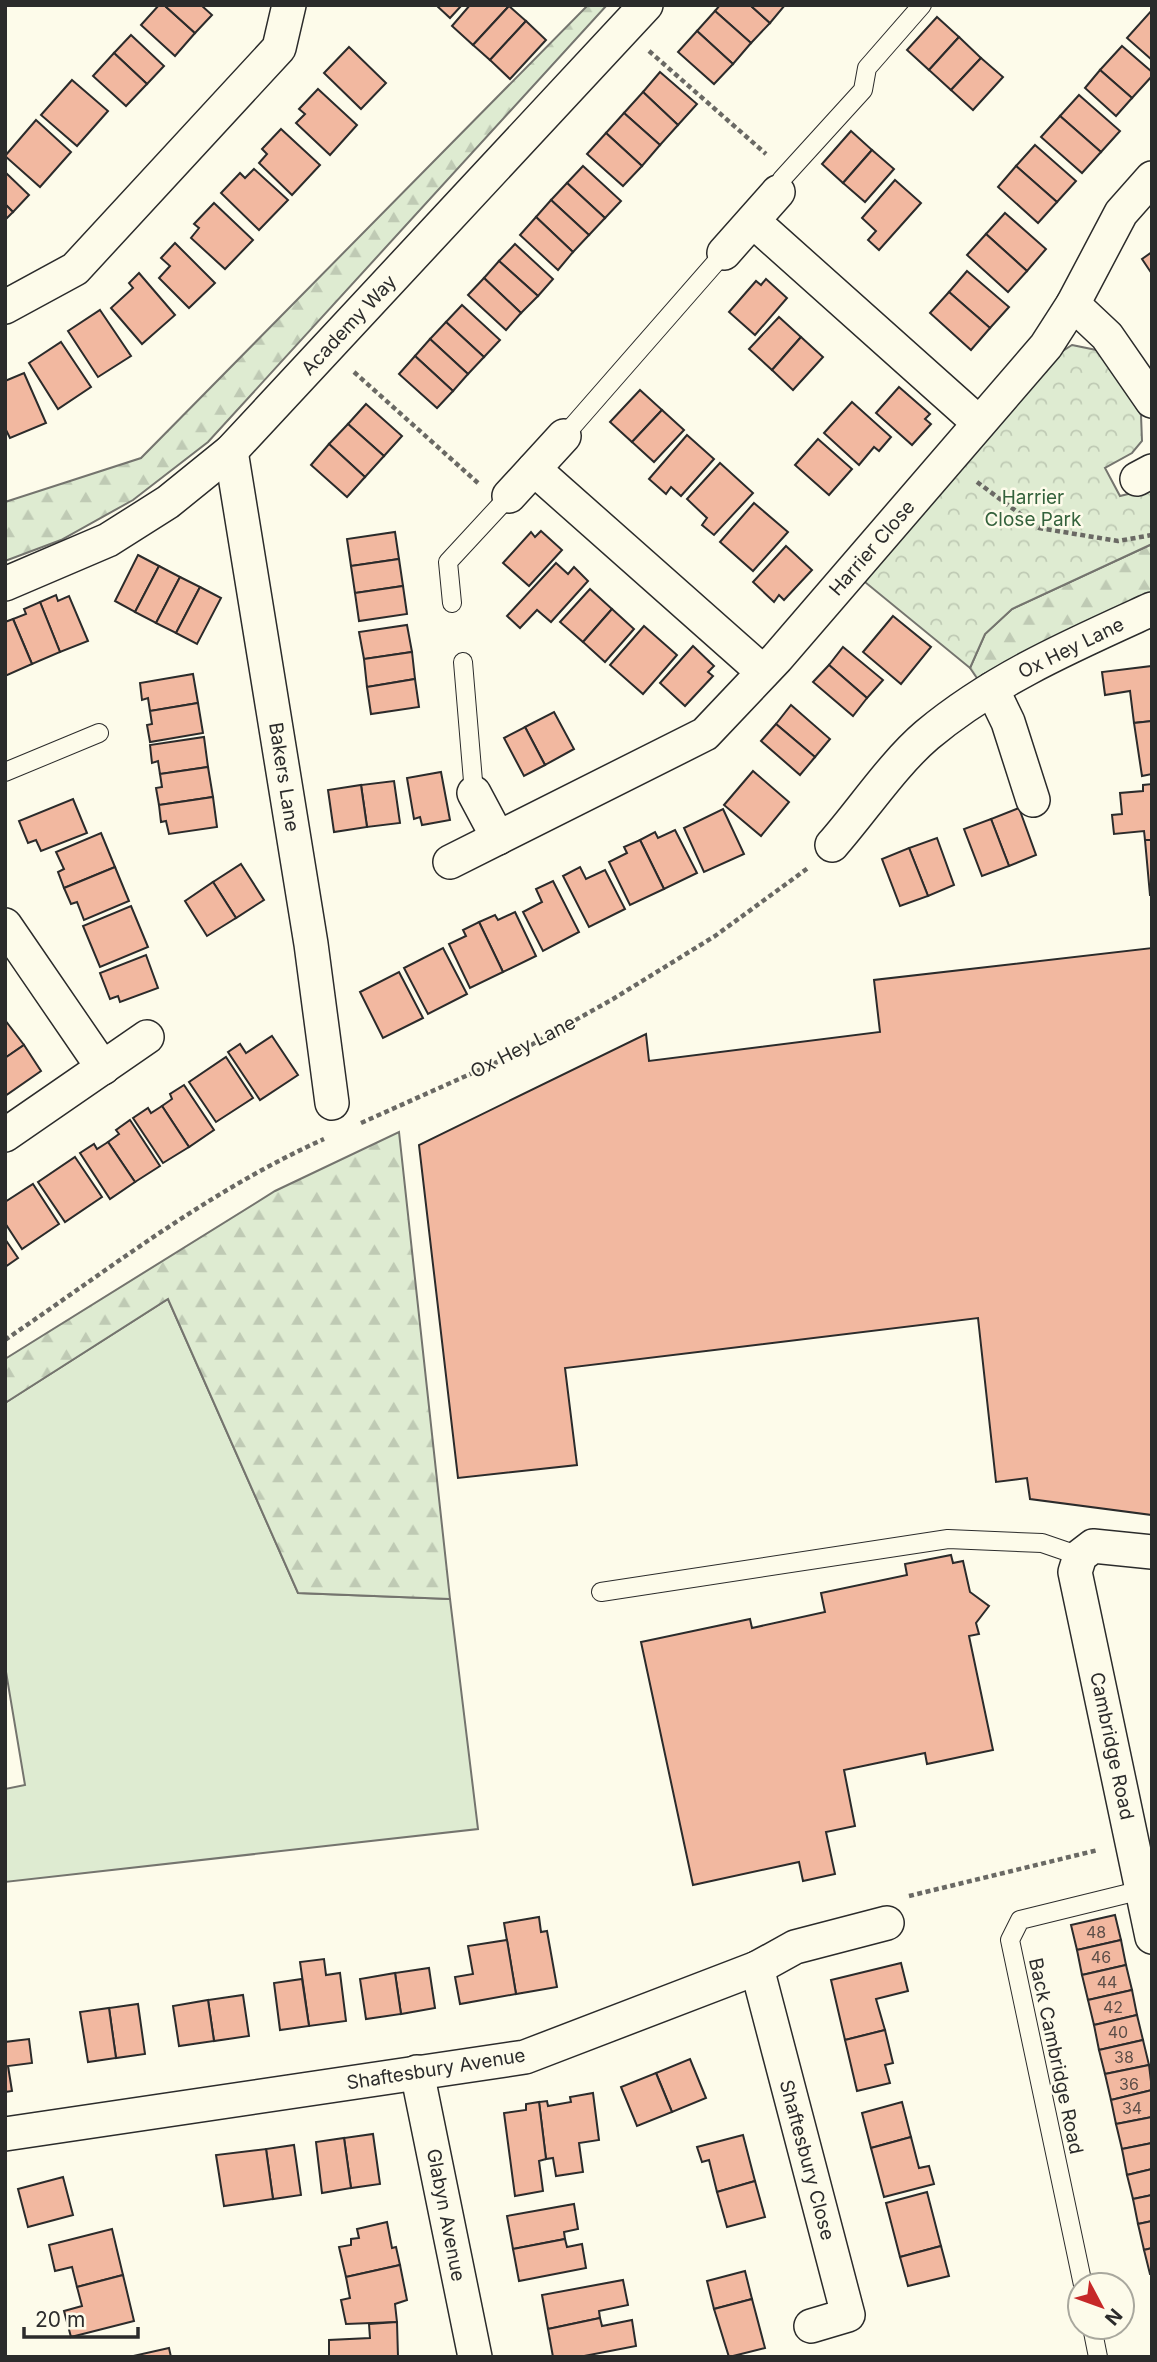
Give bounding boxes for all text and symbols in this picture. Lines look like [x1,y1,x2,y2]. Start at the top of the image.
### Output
street label: Academy Way [297,270,402,380]
park label: Harrier Close Park [984,486,1082,531]
street label: Harrier Close [824,496,920,600]
street label: Ox Hey Lane [1014,612,1128,684]
street label: Bakers Lane [264,721,304,833]
street label: Ox Hey Lane [467,1011,579,1083]
street label: Cambridge Road [1085,1670,1139,1822]
house number: 48 [1086,1922,1106,1942]
house number: 46 [1091,1947,1111,1967]
street label: Back Cambridge Road [1024,1956,1088,2156]
house number: 44 [1097,1972,1117,1992]
house number: 42 [1103,1997,1123,2017]
house number: 40 [1108,2022,1128,2042]
street label: Shaftesbury Avenue [345,2044,527,2094]
house number: 38 [1114,2047,1134,2067]
house number: 36 [1119,2074,1139,2094]
street label: Shaftesbury Close [775,2077,839,2243]
house number: 34 [1122,2098,1142,2118]
street label: Glabyn Avenue [422,2147,470,2283]
north arrow [1066,2271,1136,2341]
scale bar [24,2296,138,2340]
text: N [1100,2304,1127,2330]
text: 20 m [35,2307,85,2332]

